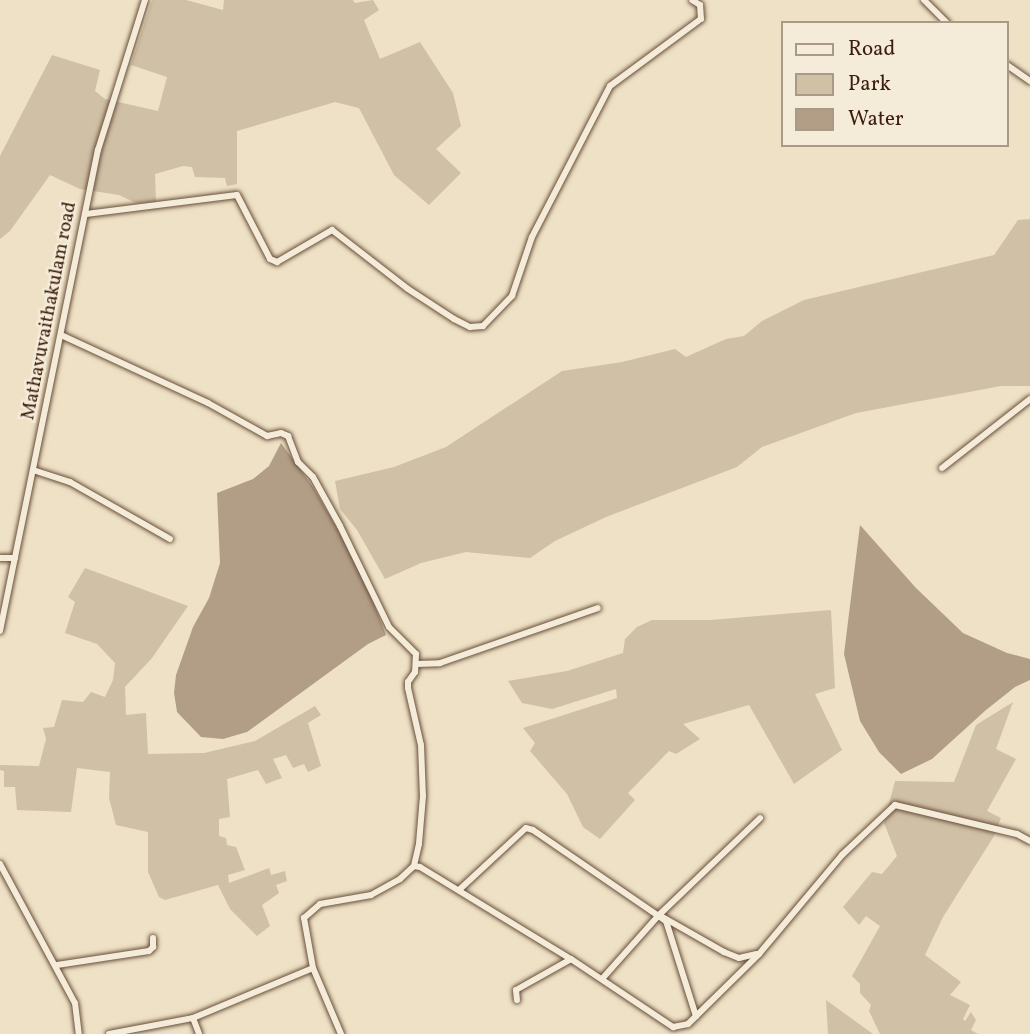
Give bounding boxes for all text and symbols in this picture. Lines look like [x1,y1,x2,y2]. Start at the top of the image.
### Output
legend [782,21,1009,147]
text: Road [848,35,895,64]
text: Park [848,70,891,99]
text: Water [848,105,904,134]
street label: Mathavuvaithakulam road [18,200,82,422]

